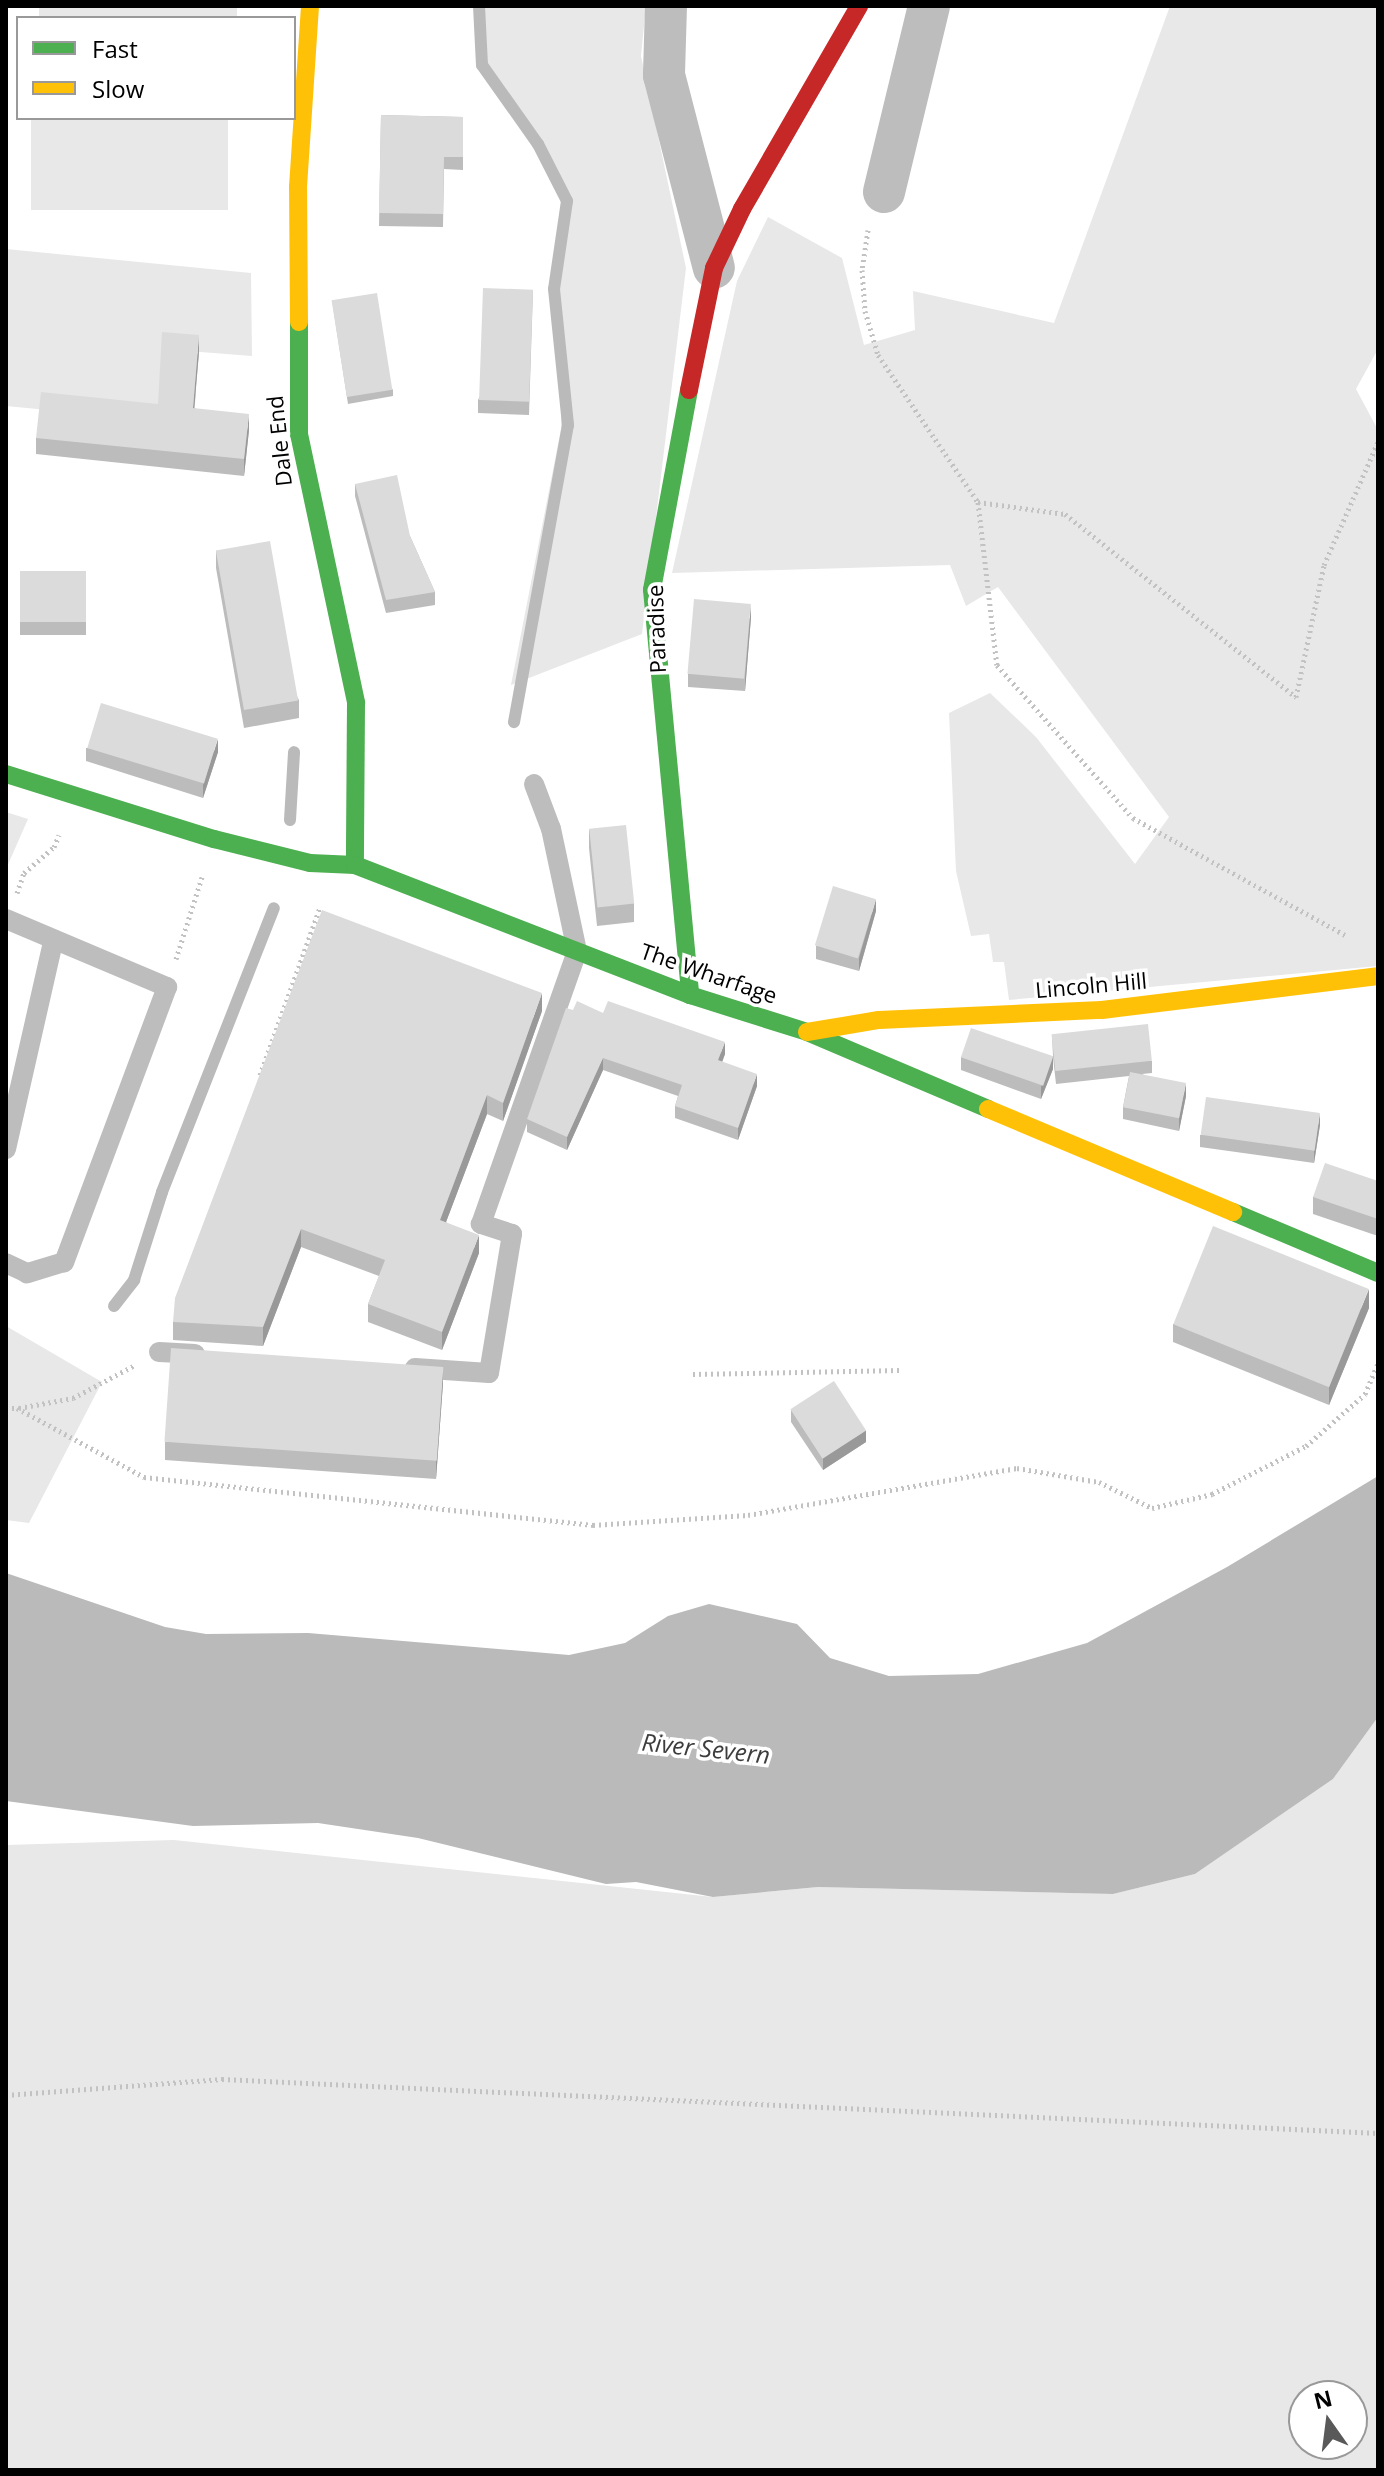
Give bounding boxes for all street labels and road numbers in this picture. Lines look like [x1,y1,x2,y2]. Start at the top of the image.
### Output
street label: Dale End [261,394,297,488]
street label: Paradise [641,584,671,674]
street label: The Wharfage [637,937,781,1009]
street label: Lincoln Hill [1034,967,1148,1003]

